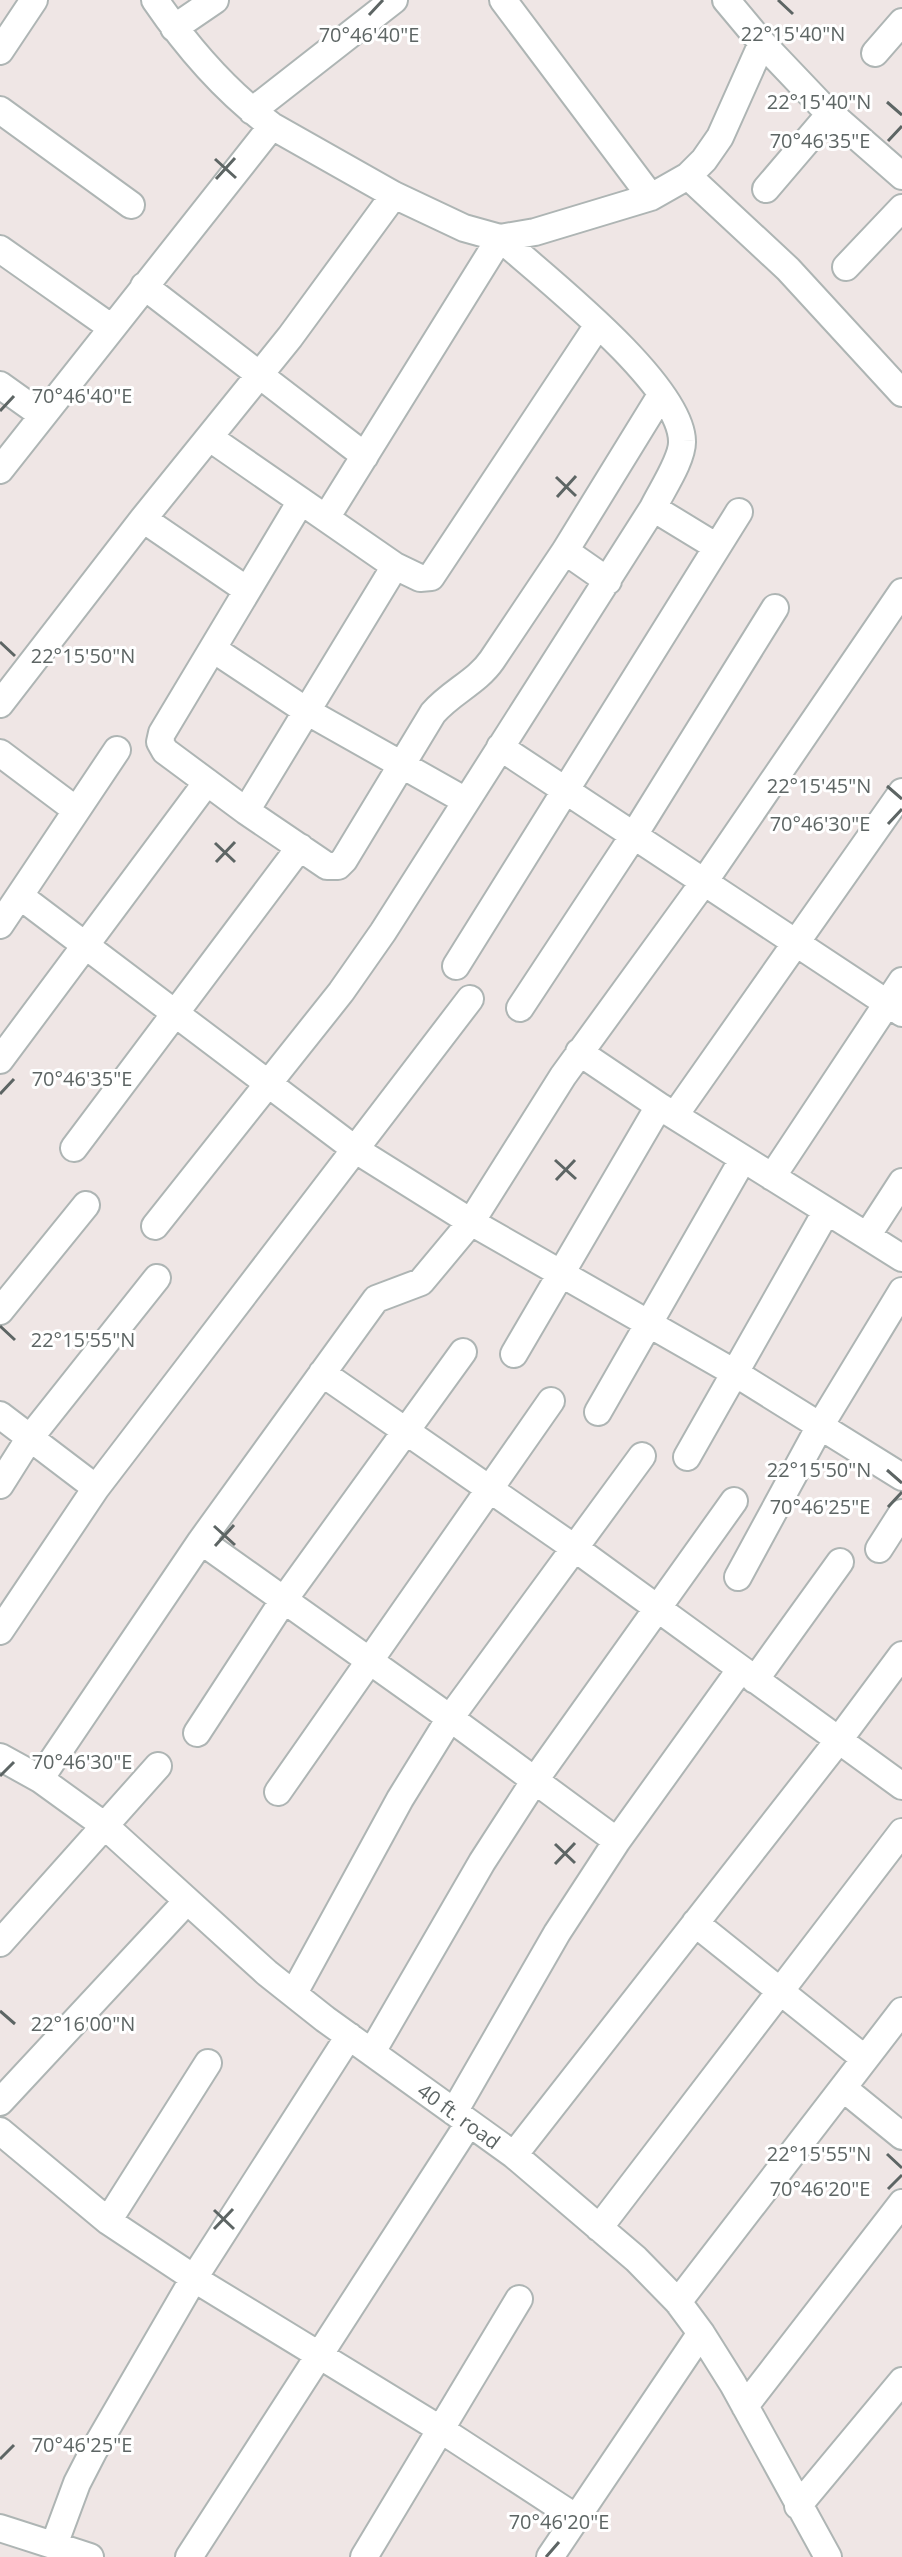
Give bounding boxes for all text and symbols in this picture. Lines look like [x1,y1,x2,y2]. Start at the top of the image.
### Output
text: 22°15'40"N [741,20,845,47]
text: 70°46'40"E [319,21,419,48]
text: 22°15'40"N [767,88,871,115]
text: 70°46'35"E [770,127,870,154]
text: 70°46'40"E [32,382,132,409]
text: 22°15'50"N [31,642,135,669]
text: 22°15'45"N [767,772,871,799]
text: 70°46'30"E [770,810,870,837]
text: 70°46'35"E [32,1065,132,1092]
text: 22°15'55"N [31,1326,135,1353]
text: 22°15'50"N [767,1456,871,1483]
text: 70°46'25"E [770,1493,870,1520]
text: 70°46'30"E [32,1748,132,1775]
text: 22°16'00"N [31,2010,135,2037]
street label: 40 ft. road [412,2077,506,2155]
text: 22°15'55"N [767,2140,871,2167]
text: 70°46'20"E [770,2175,870,2202]
text: 70°46'25"E [32,2431,132,2458]
text: 70°46'20"E [509,2508,609,2535]

